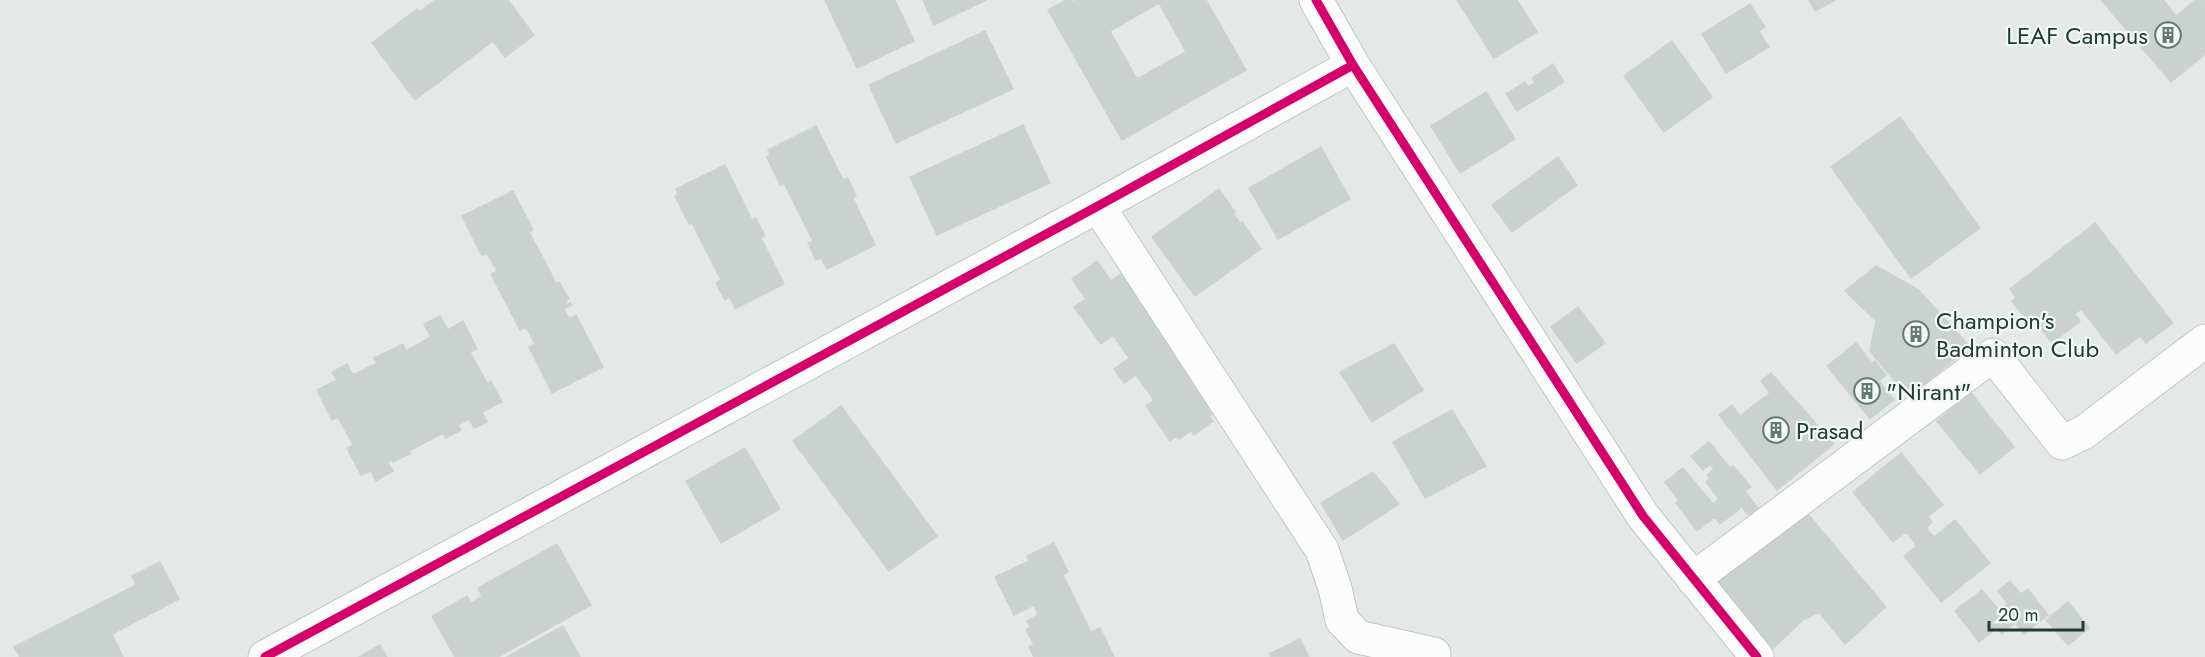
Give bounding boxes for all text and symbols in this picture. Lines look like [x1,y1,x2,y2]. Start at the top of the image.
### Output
place label: LEAF Campus [2006,18,2148,53]
building icon: LEAF Campus [2153,20,2183,50]
place label: Champion's Badminton Club [1936,303,2099,366]
building icon: Champion's Badminton Club [1901,319,1931,349]
place label: "Nirant" [1886,374,1971,409]
building icon: "Nirant" [1852,376,1882,406]
place label: Prasad [1796,413,1863,448]
building icon: Prasad [1761,415,1791,445]
scale bar [1989,594,2084,632]
text: 20 m [1998,602,2038,628]

